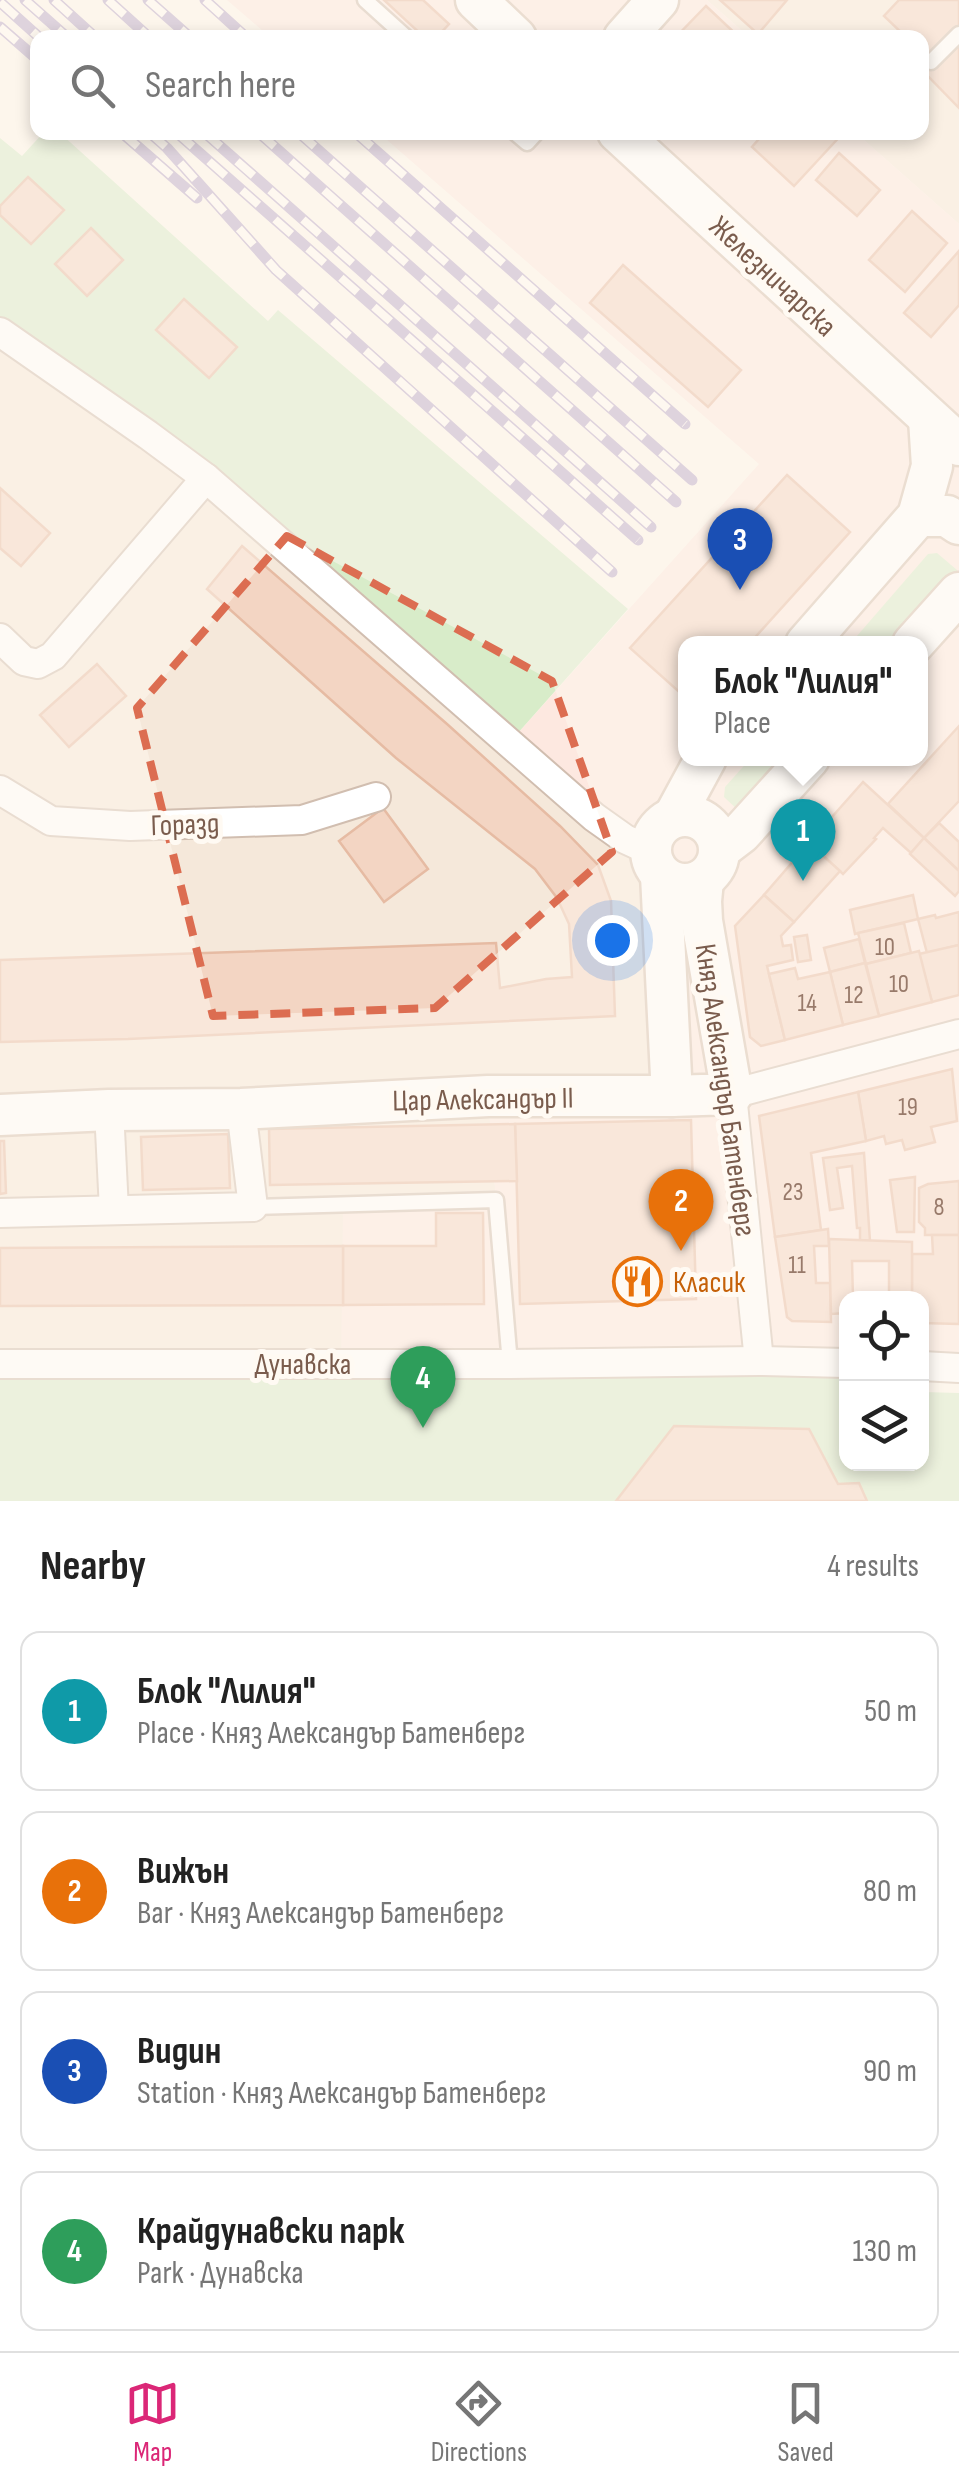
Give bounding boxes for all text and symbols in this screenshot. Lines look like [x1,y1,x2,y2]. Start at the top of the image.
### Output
search box [30,30,929,140]
icon: search [65,58,120,113]
text: Search here [145,63,296,108]
street label: Железничарска [701,209,843,345]
pin: 3 [708,508,772,590]
popup [678,636,928,766]
text: Блок "Лилия" [714,659,892,704]
text: Place [714,704,771,743]
pin: 1 [770,798,836,881]
street label: Горазд [150,806,220,844]
your location [587,915,638,966]
house number: 10 [875,932,895,963]
street label: Княз Александър Батенберг [687,942,763,1239]
house number: 10 [889,969,909,1000]
house number: 12 [844,980,864,1011]
house number: 14 [797,988,817,1019]
street label: Цар Александър II [392,1080,574,1120]
house number: 19 [898,1092,918,1123]
pin: 2 [648,1168,714,1251]
house number: 23 [783,1177,803,1208]
house number: 8 [934,1192,944,1223]
house number: 11 [788,1250,806,1281]
restaurant icon: Класик [612,1256,664,1308]
place label: Класик [673,1265,746,1301]
map controls [839,1291,929,1471]
button: locate [839,1291,929,1381]
pin: 4 [390,1346,456,1428]
street label: Дунавска [255,1347,351,1383]
button: layers [839,1381,929,1471]
text: Nearby [40,1541,146,1592]
text: 4 results [827,1547,919,1586]
text: Блок "Лилия" [137,1669,316,1714]
text: 1 [68,1692,81,1731]
text: 50 m [864,1692,917,1731]
text: Place · Княз Александър Батенберг [137,1714,525,1753]
text: Вижън [137,1849,229,1894]
text: 2 [67,1872,82,1911]
text: 80 m [863,1872,917,1911]
text: Bar · Княз Александър Батенберг [137,1894,504,1933]
text: Видин [137,2029,221,2074]
text: 3 [67,2052,82,2091]
text: 90 m [863,2052,917,2091]
text: Station · Княз Александър Батенберг [137,2074,546,2113]
text: Крайдунавски парк [137,2209,404,2254]
text: 4 [67,2232,82,2271]
text: 130 m [852,2232,917,2271]
text: Park · Дунавска [137,2254,304,2293]
tab: Map [125,2376,180,2469]
tab: Directions [431,2376,527,2469]
tab: Saved [778,2376,834,2469]

